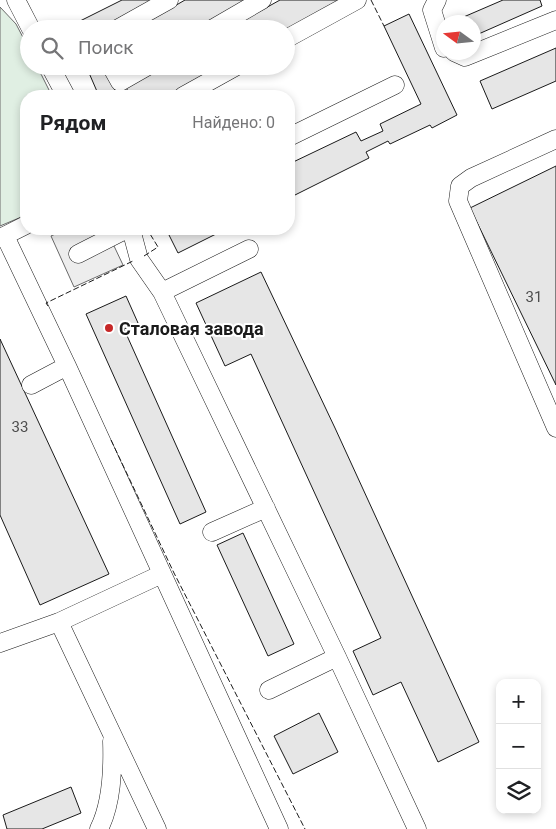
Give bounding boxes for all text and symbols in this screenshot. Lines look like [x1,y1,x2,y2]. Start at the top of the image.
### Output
north arrow [436,15,481,60]
search box [20,20,295,75]
icon: search [38,34,66,62]
text: Поиск [78,36,134,59]
text: Рядом [40,111,106,135]
text: Найдено: 0 [192,113,275,132]
house number: 31 [526,288,542,306]
place label: Сталовая завода [119,318,264,339]
marker: Сталовая завода [103,322,115,334]
house number: 33 [12,418,28,436]
map controls [496,679,541,814]
button: + [496,679,541,724]
button: − [496,724,541,769]
button: layers [496,769,541,814]

